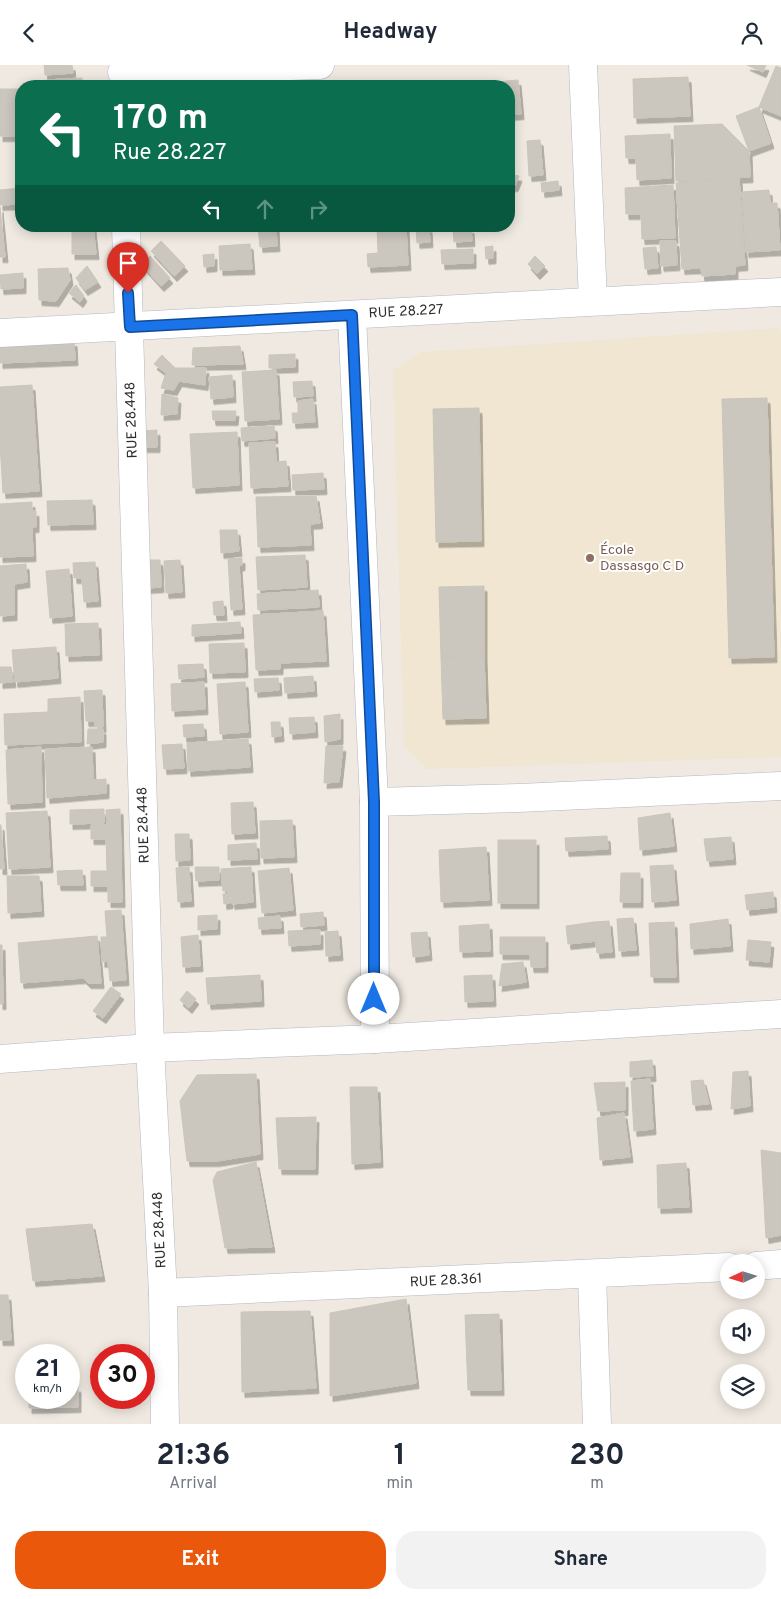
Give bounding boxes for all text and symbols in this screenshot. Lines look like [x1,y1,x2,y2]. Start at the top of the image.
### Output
icon: back [15,19,43,47]
text: Headway [344,19,437,46]
icon: person [738,19,766,47]
text: 170 m [113,97,208,141]
icon: left [30,100,95,165]
text: Rue 28.227 [113,140,227,167]
icon: left [198,195,226,223]
icon: ahead [251,195,279,223]
icon: right [304,195,332,223]
pin [107,242,149,293]
icon: arrive [114,249,142,277]
street label: RUE 28.227 [368,302,444,322]
street label: RUE 28.448 [122,381,142,459]
place label: École Dassasgo C D [600,541,684,575]
marker: École Dassasgo C D [584,552,596,564]
street label: RUE 28.448 [134,786,154,864]
position arrow [347,972,399,1024]
street label: RUE 28.448 [150,1191,170,1269]
north arrow [720,1254,765,1299]
map controls [720,1254,765,1409]
street label: RUE 28.361 [409,1271,483,1291]
button: sound [720,1309,765,1354]
speed limit sign: 30 [90,1344,155,1409]
text: 21 [35,1354,60,1386]
button: layers [720,1364,765,1409]
text: km/h [33,1381,62,1397]
text: 21:36 [156,1438,230,1475]
text: 1 [394,1438,406,1475]
text: 230 [569,1438,625,1475]
text: Arrival [169,1474,217,1494]
text: min [386,1474,413,1494]
text: m [590,1474,604,1494]
button: Exit [15,1531,386,1589]
button: Share [396,1531,766,1589]

